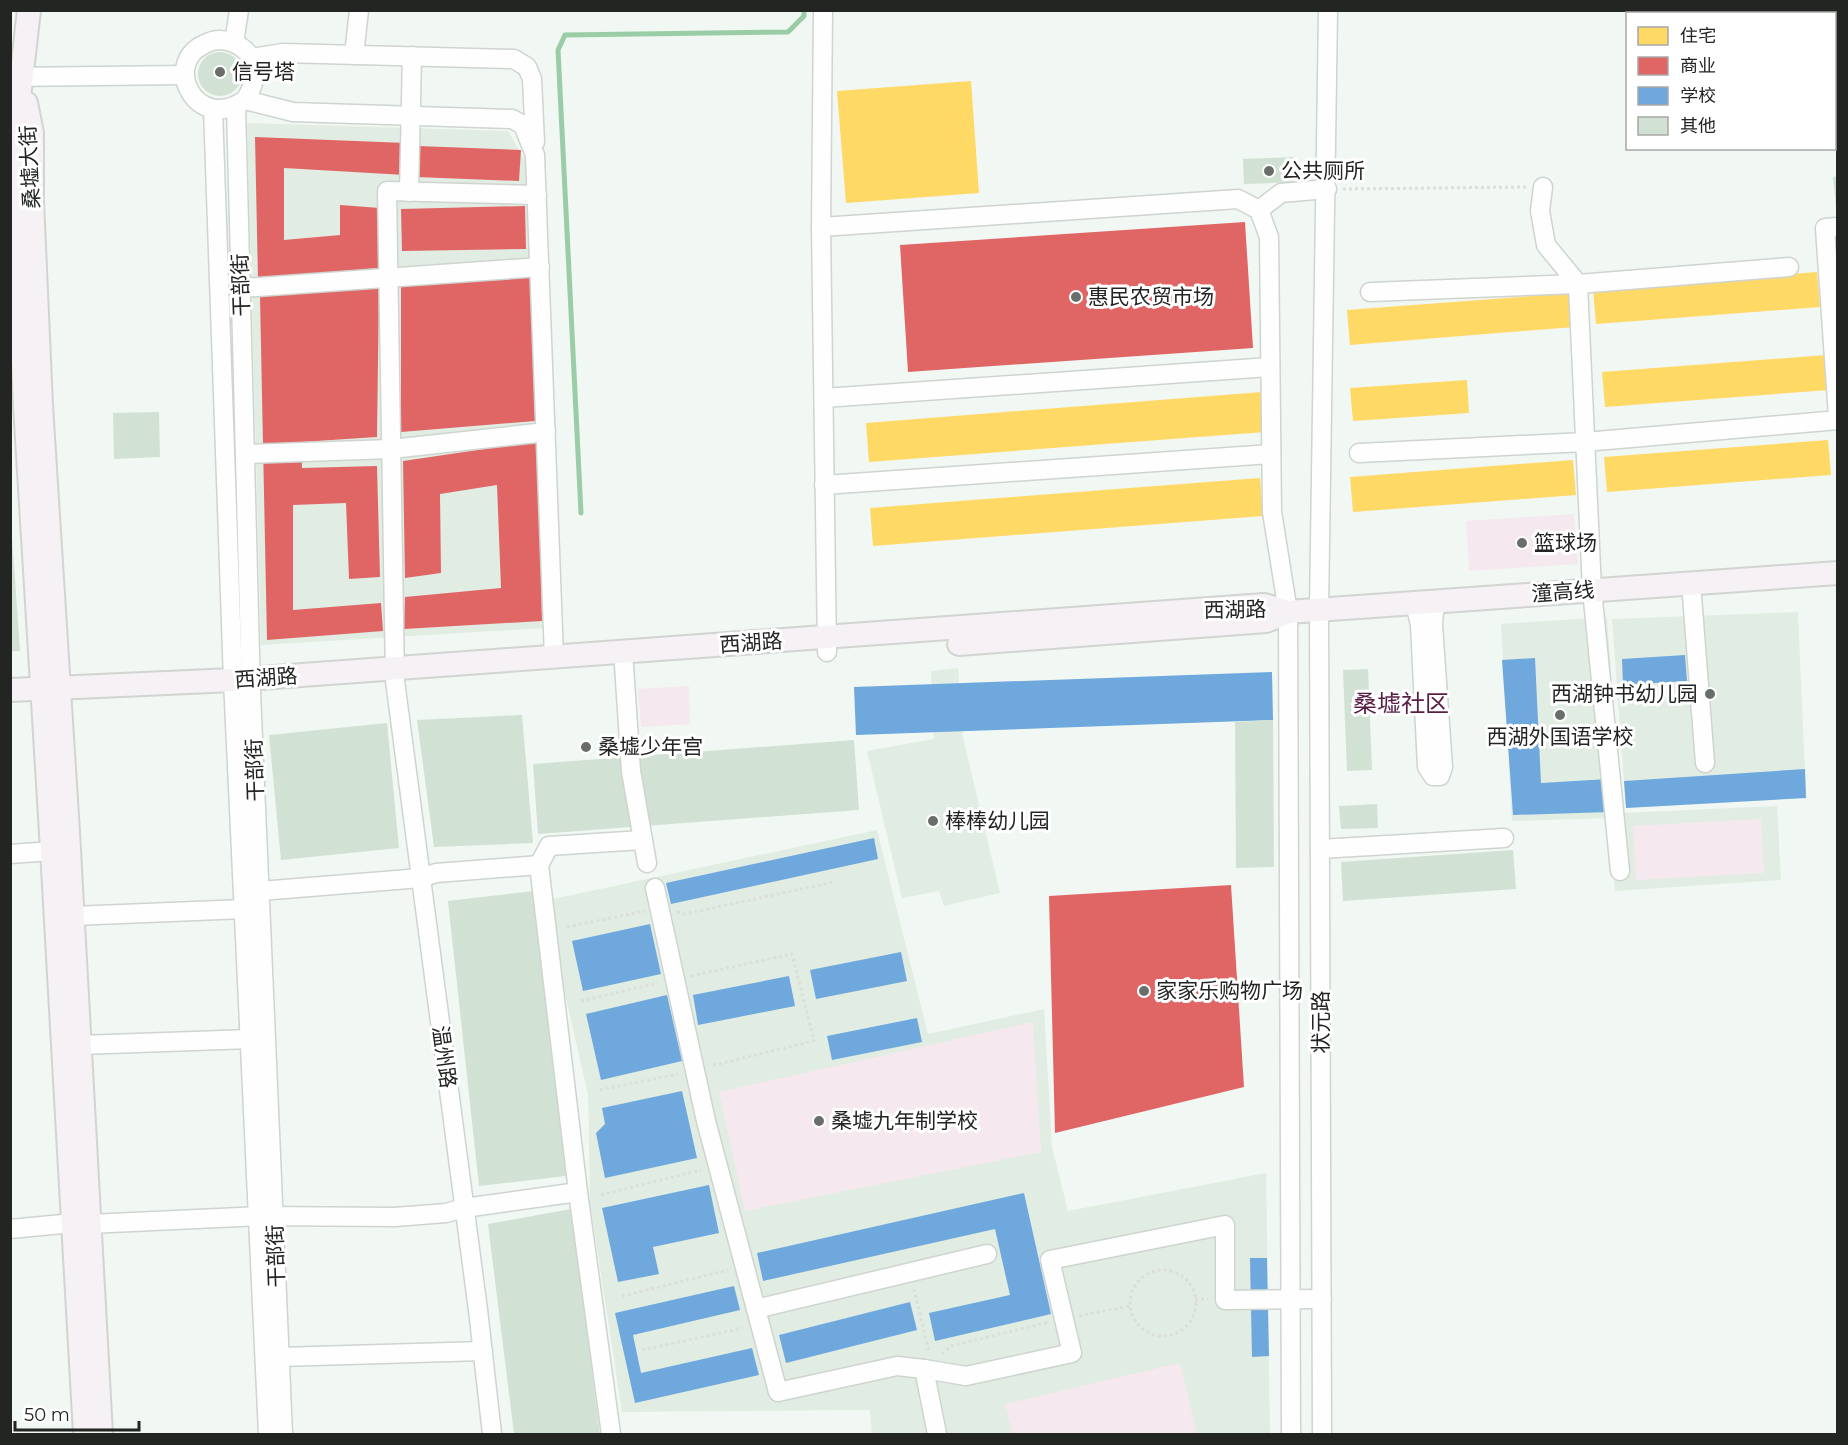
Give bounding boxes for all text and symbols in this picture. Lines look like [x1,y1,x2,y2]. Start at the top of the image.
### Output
legend [1626,12,1836,150]
text: 住宅 [1680,25,1716,47]
text: 商业 [1680,55,1716,77]
place label: 信号塔 [232,59,295,84]
marker: 信号塔 [213,65,227,79]
text: 学校 [1680,85,1716,107]
text: 其他 [1680,115,1716,137]
street label: 桑墟大街 [15,124,44,210]
place label: 公共厕所 [1281,158,1365,183]
marker: 公共厕所 [1262,164,1276,178]
street label: 干部街 [227,253,254,317]
place label: 惠民农贸市场 [1088,284,1214,309]
marker: 惠民农贸市场 [1069,290,1083,304]
place label: 篮球场 [1534,530,1597,555]
marker: 篮球场 [1515,536,1529,550]
street label: 潼高线 [1531,577,1595,606]
street label: 西湖路 [1203,596,1267,623]
street label: 西湖路 [719,628,783,657]
street label: 西湖路 [234,663,298,692]
place label: 西湖钟书幼儿园 [1551,681,1698,706]
marker: 西湖钟书幼儿园 [1703,687,1717,701]
district label: 桑墟社区 [1353,689,1449,718]
marker: 西湖外国语学校 [1553,708,1567,722]
place label: 西湖外国语学校 [1487,724,1634,749]
place label: 桑墟少年宫 [598,734,703,759]
street label: 干部街 [241,738,268,802]
marker: 桑墟少年宫 [579,740,593,754]
place label: 棒棒幼儿园 [945,808,1050,833]
marker: 棒棒幼儿园 [926,814,940,828]
place label: 家家乐购物广场 [1156,978,1303,1003]
marker: 家家乐购物广场 [1137,984,1151,998]
street label: 状元路 [1308,991,1333,1054]
street label: 温州路 [428,1024,461,1090]
place label: 桑墟九年制学校 [831,1108,978,1133]
marker: 桑墟九年制学校 [812,1114,826,1128]
street label: 干部街 [262,1224,289,1288]
scale bar [15,1394,140,1432]
text: 50 m [24,1404,70,1426]

